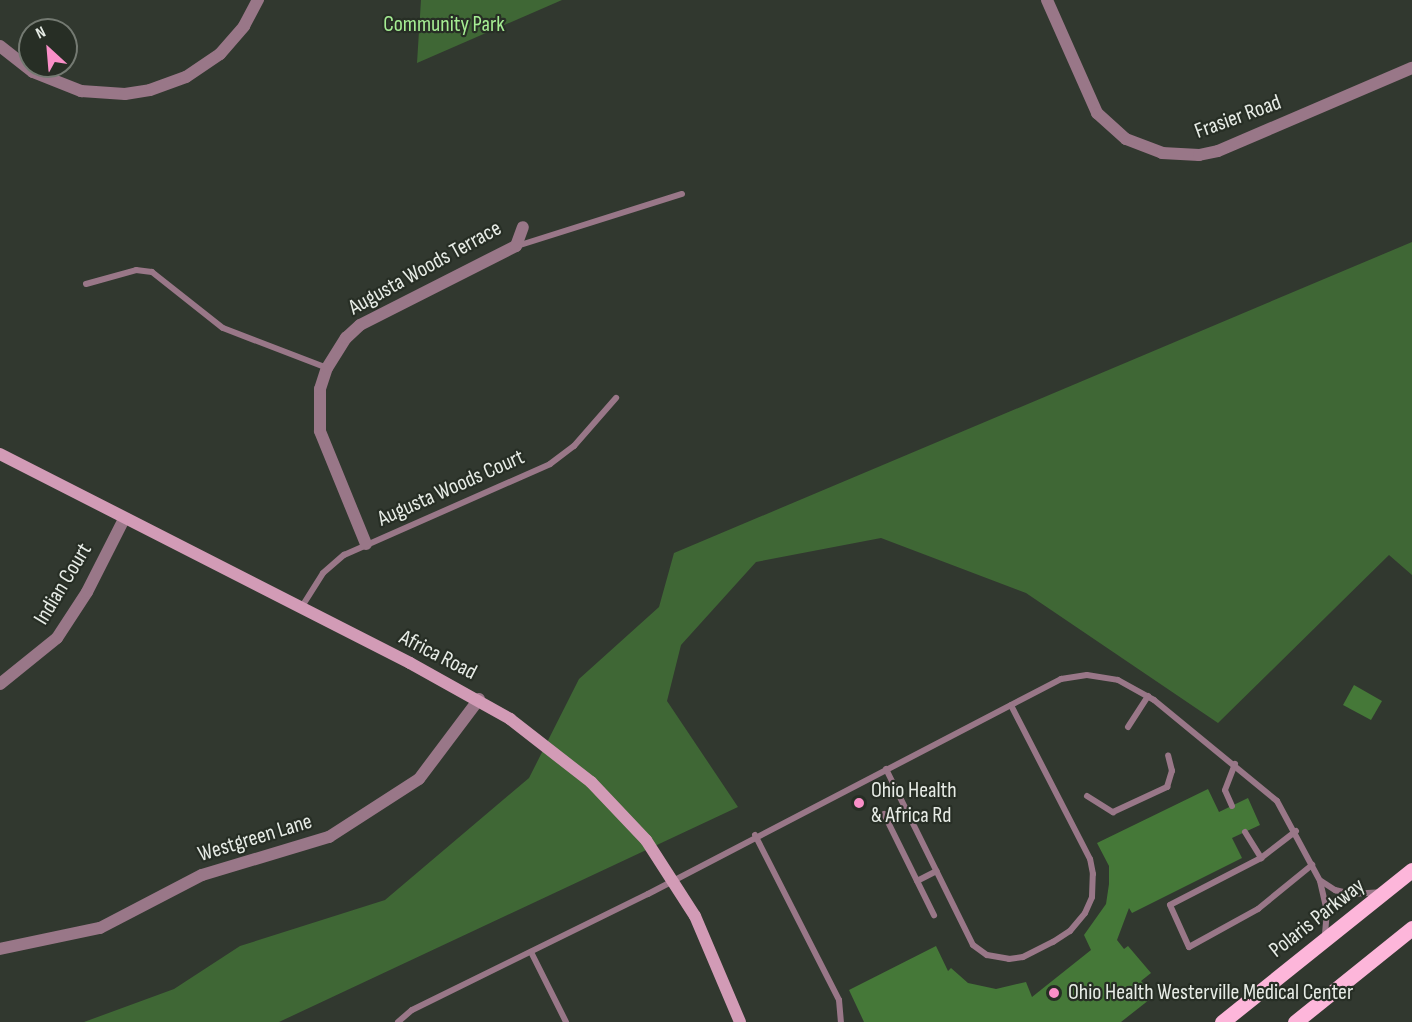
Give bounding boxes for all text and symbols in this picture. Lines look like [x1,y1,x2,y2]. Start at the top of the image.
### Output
park label: Community Park [383,12,505,38]
north arrow [18,18,78,78]
text: N [33,23,49,44]
street label: Frasier Road [1191,89,1285,145]
street label: Augusta Woods Terrace [344,215,506,321]
street label: Augusta Woods Court [373,444,529,532]
street label: Indian Court [28,538,98,630]
street label: Africa Road [395,624,481,686]
place label: Ohio Health & Africa Rd [871,777,957,828]
marker: Ohio Health & Africa Rd [852,796,866,810]
street label: Westgreen Lane [195,808,315,868]
street label: Polaris Parkway [1264,873,1370,963]
place label: Ohio Health Westerville Medical Center [1068,980,1353,1006]
marker: Ohio Health Westerville Medical Center [1045,984,1063,1002]

